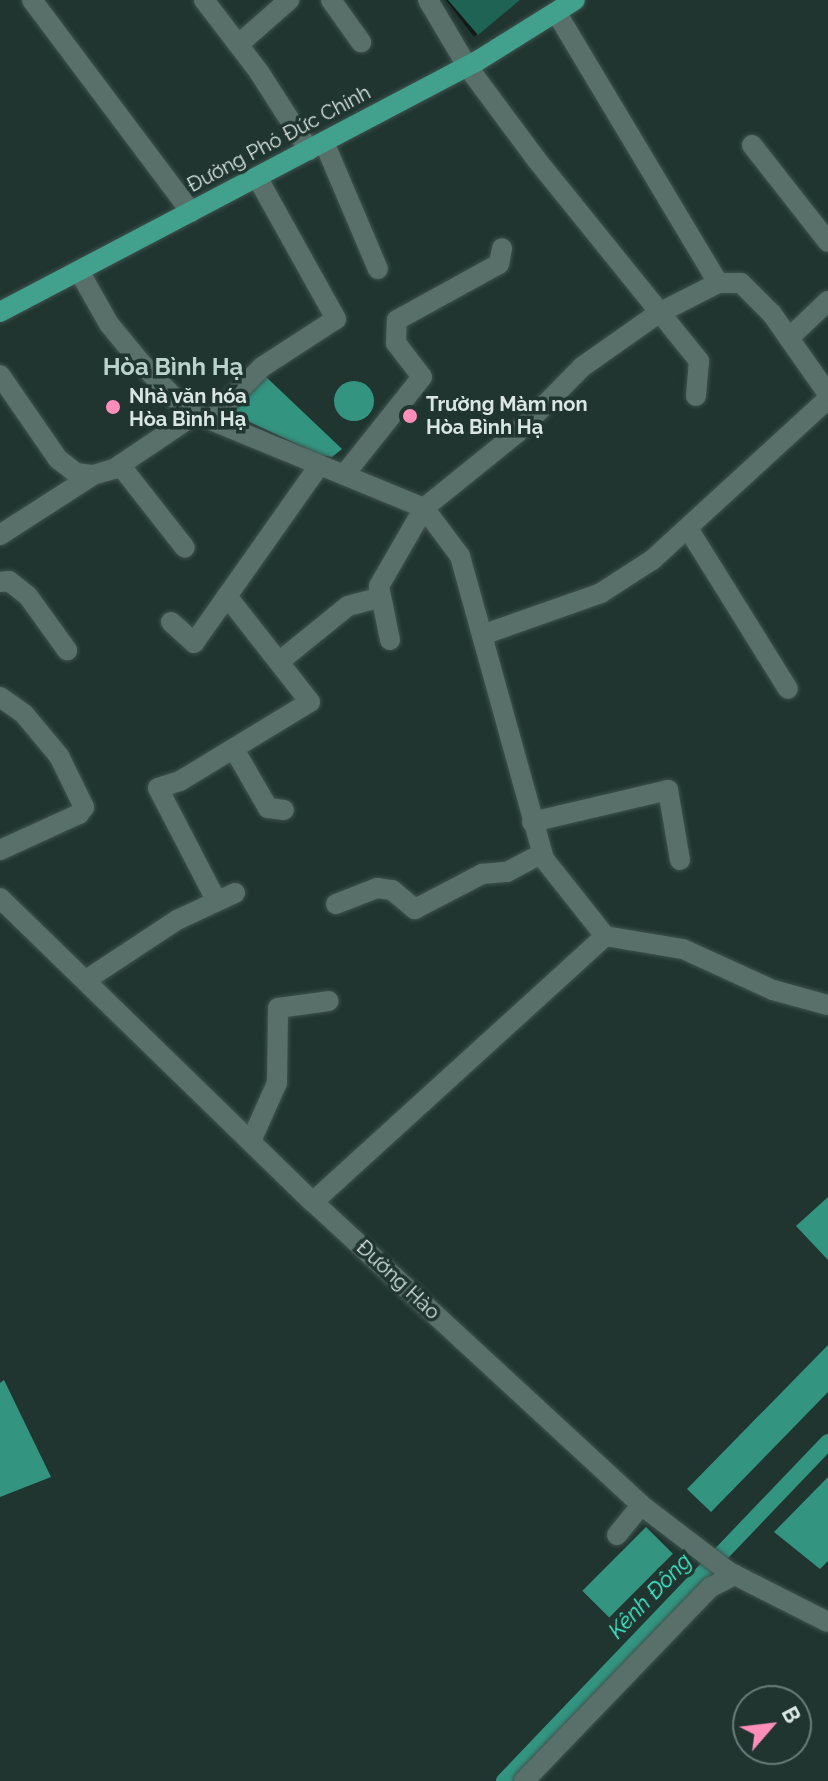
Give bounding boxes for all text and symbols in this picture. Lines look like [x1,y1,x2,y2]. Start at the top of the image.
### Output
street label: Đường Phó Đức Chính [183,81,375,197]
district label: Hòa Bình Hạ [103,353,243,381]
place label: Nhà văn hóa Hòa Bình Hạ [129,384,247,431]
place label: Trường Màm non Hòa Bình Hạ [426,392,588,439]
marker: Nhà văn hóa Hòa Bình Hạ [104,398,122,416]
marker: Trường Màm non Hòa Bình Hạ [401,407,419,425]
street label: Đường Hào [352,1235,444,1325]
water label: Kênh Đông [603,1548,697,1644]
north arrow [732,1685,812,1765]
text: B [776,1702,806,1727]

